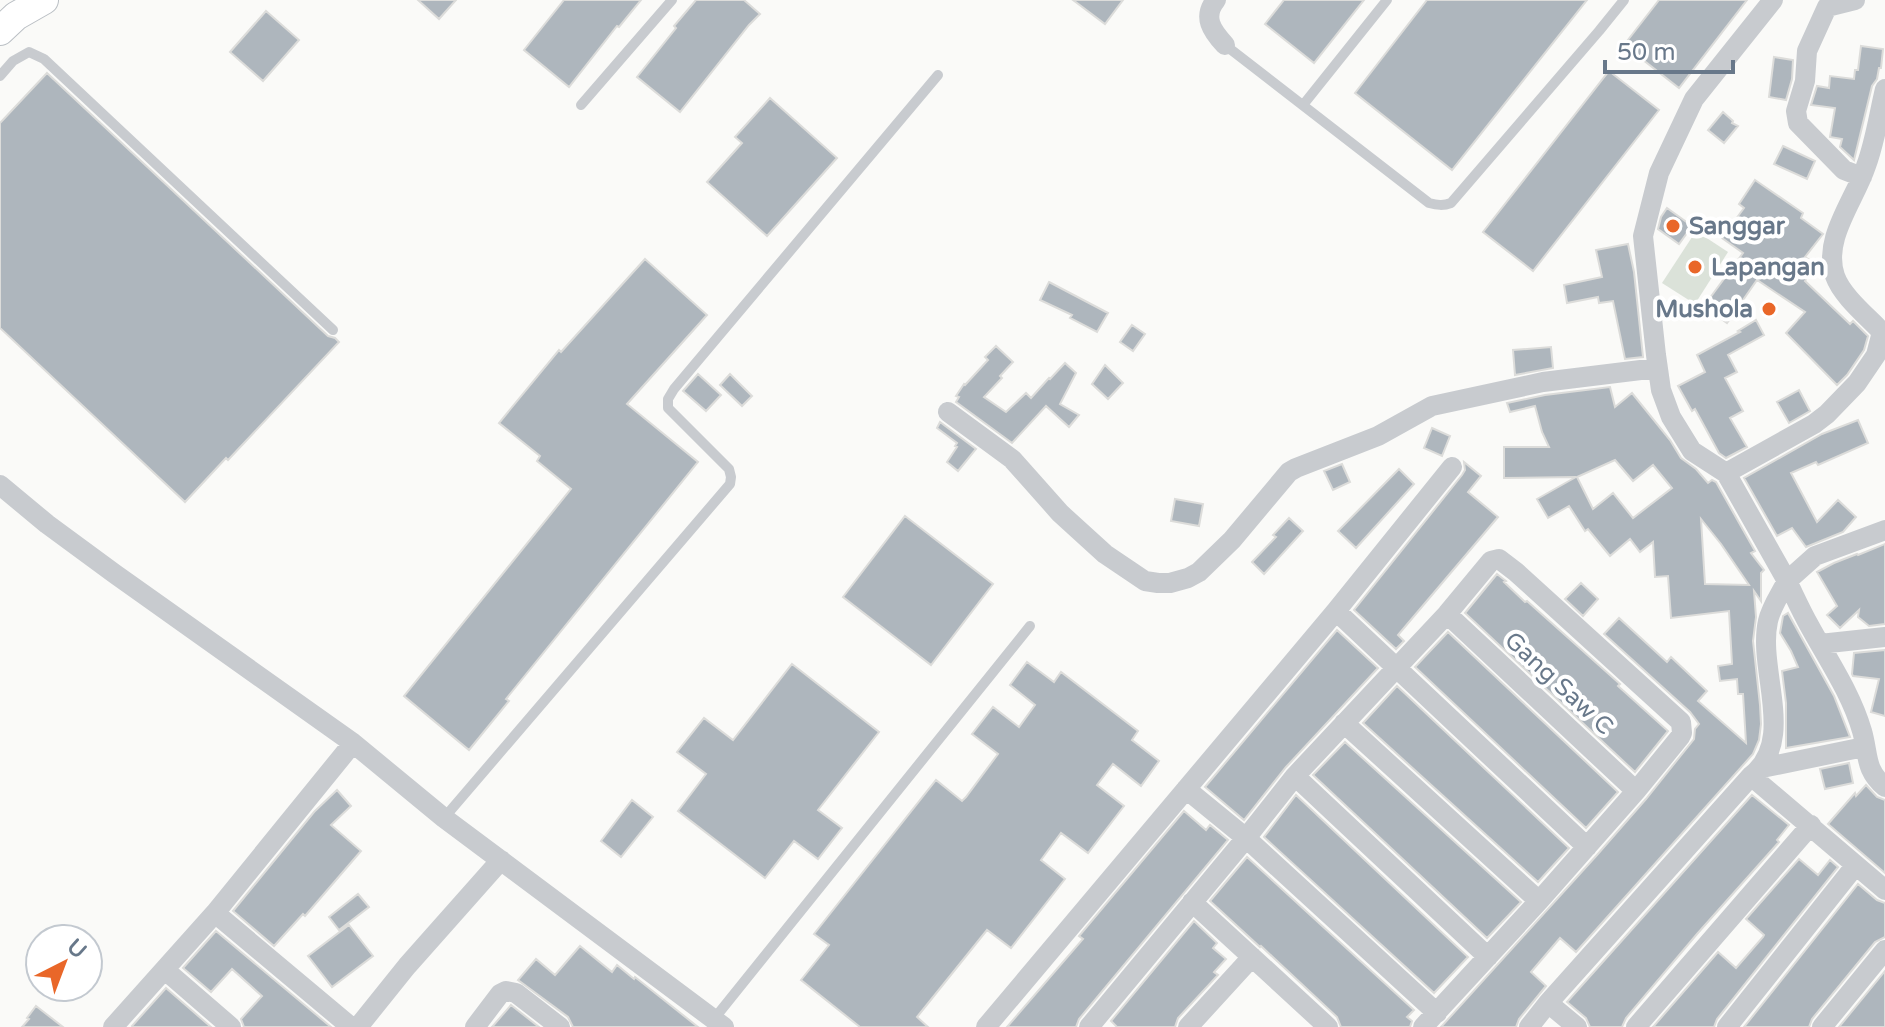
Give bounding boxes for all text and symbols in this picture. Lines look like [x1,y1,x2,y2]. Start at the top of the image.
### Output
scale bar [1605,24,1733,74]
text: 50 m [1617,38,1675,67]
place label: Sanggar [1689,212,1786,241]
marker: Sanggar [1664,217,1682,235]
place label: Lapangan [1711,253,1825,282]
marker: Lapangan [1686,258,1704,276]
place label: Mushola [1655,295,1753,324]
marker: Mushola [1760,300,1778,318]
street label: Gang Saw C [1498,626,1619,741]
north arrow [24,923,104,1003]
text: U [62,934,92,964]

